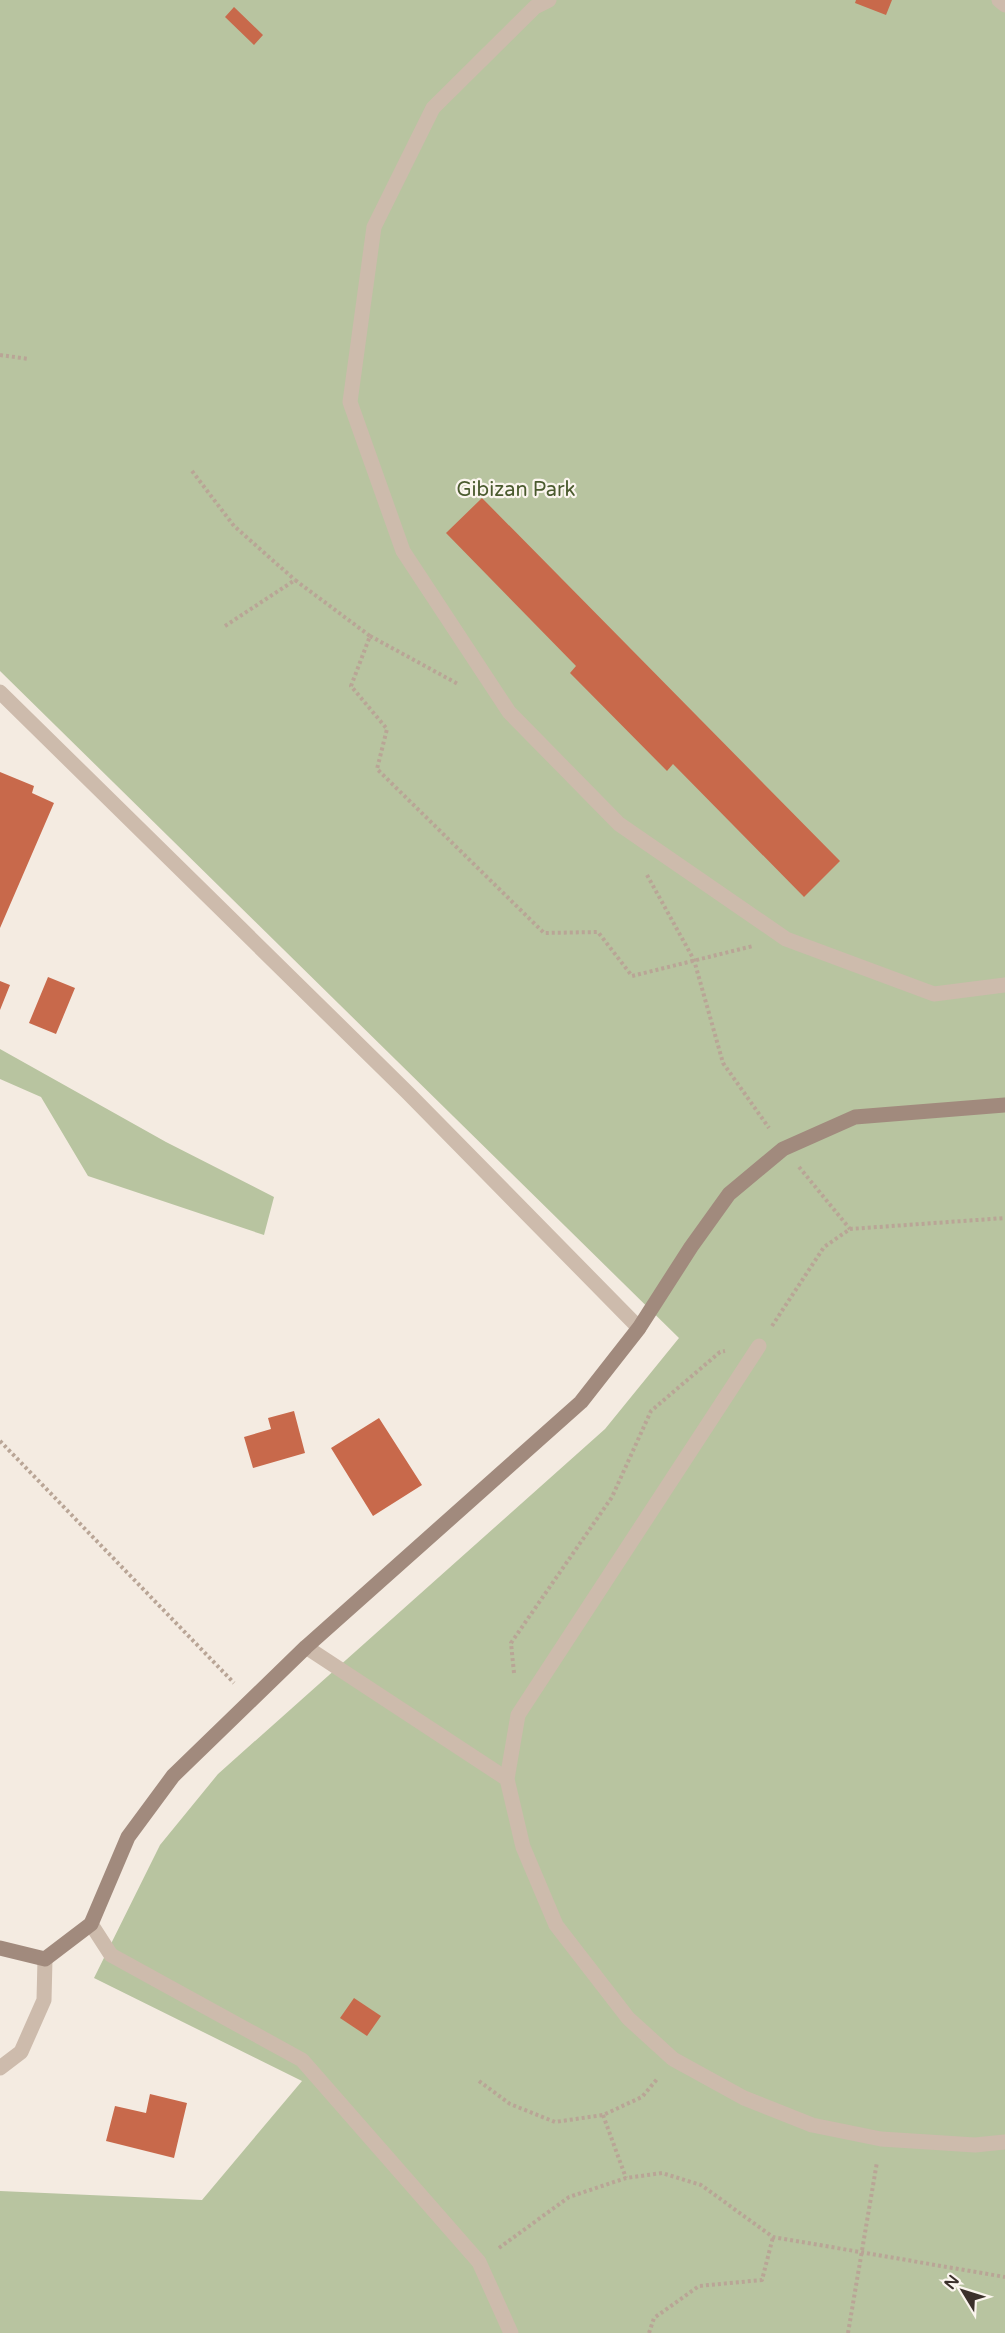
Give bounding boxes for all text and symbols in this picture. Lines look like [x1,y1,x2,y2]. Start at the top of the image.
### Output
park label: Gibizan Park [456,478,576,502]
north arrow [933,2261,993,2321]
text: N [940,2271,964,2294]

